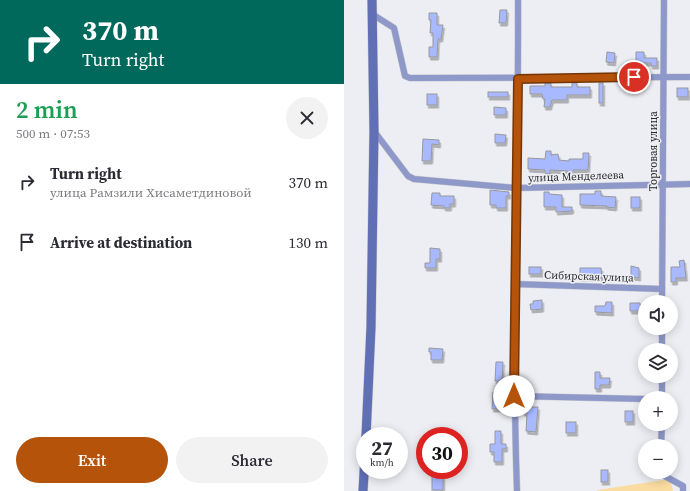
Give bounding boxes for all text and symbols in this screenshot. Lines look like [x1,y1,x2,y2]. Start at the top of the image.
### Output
text: 370 m [82,11,159,49]
icon: right [16,16,68,68]
text: Turn right [82,47,164,72]
pin [617,60,651,94]
icon: arrive [623,66,645,88]
text: 2 min [16,93,78,126]
button: close [286,97,328,139]
street label: Торговая улица [646,111,661,191]
text: 500 m · 07:53 [16,125,90,142]
text: Turn right [50,163,122,184]
street label: улица Менделеева [528,167,625,186]
icon: right [16,171,38,193]
text: 370 m [288,172,328,193]
text: улица Рамзили Хисаметдиновой [50,184,252,201]
icon: arrive [16,231,38,253]
text: Arrive at destination [50,232,192,253]
text: 130 m [288,232,328,253]
street label: Сибирская улица [544,267,634,286]
map controls [638,295,678,479]
button: sound [638,295,678,335]
button: layers [638,343,678,383]
position arrow [493,375,535,417]
button: + [638,391,678,431]
speed limit sign: 30 [416,427,468,479]
text: 27 [371,434,393,462]
button: Exit [16,437,168,483]
button: Share [176,437,328,483]
button: − [638,439,678,479]
text: km/h [370,456,394,469]

